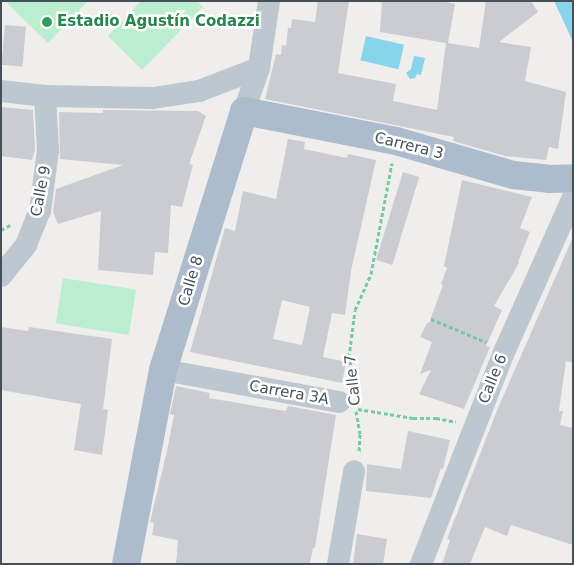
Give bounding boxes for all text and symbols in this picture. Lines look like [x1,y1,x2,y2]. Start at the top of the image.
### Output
place label: Estadio Agustín Codazzi [57,13,260,31]
marker: Estadio Agustín Codazzi [41,16,53,28]
street label: Carrera 3 [373,129,445,163]
street label: Calle 9 [27,164,55,218]
street label: Calle 8 [175,254,207,308]
street label: Calle 6 [475,352,511,406]
street label: Calle 7 [341,353,365,407]
street label: Carrera 3A [248,377,330,409]

